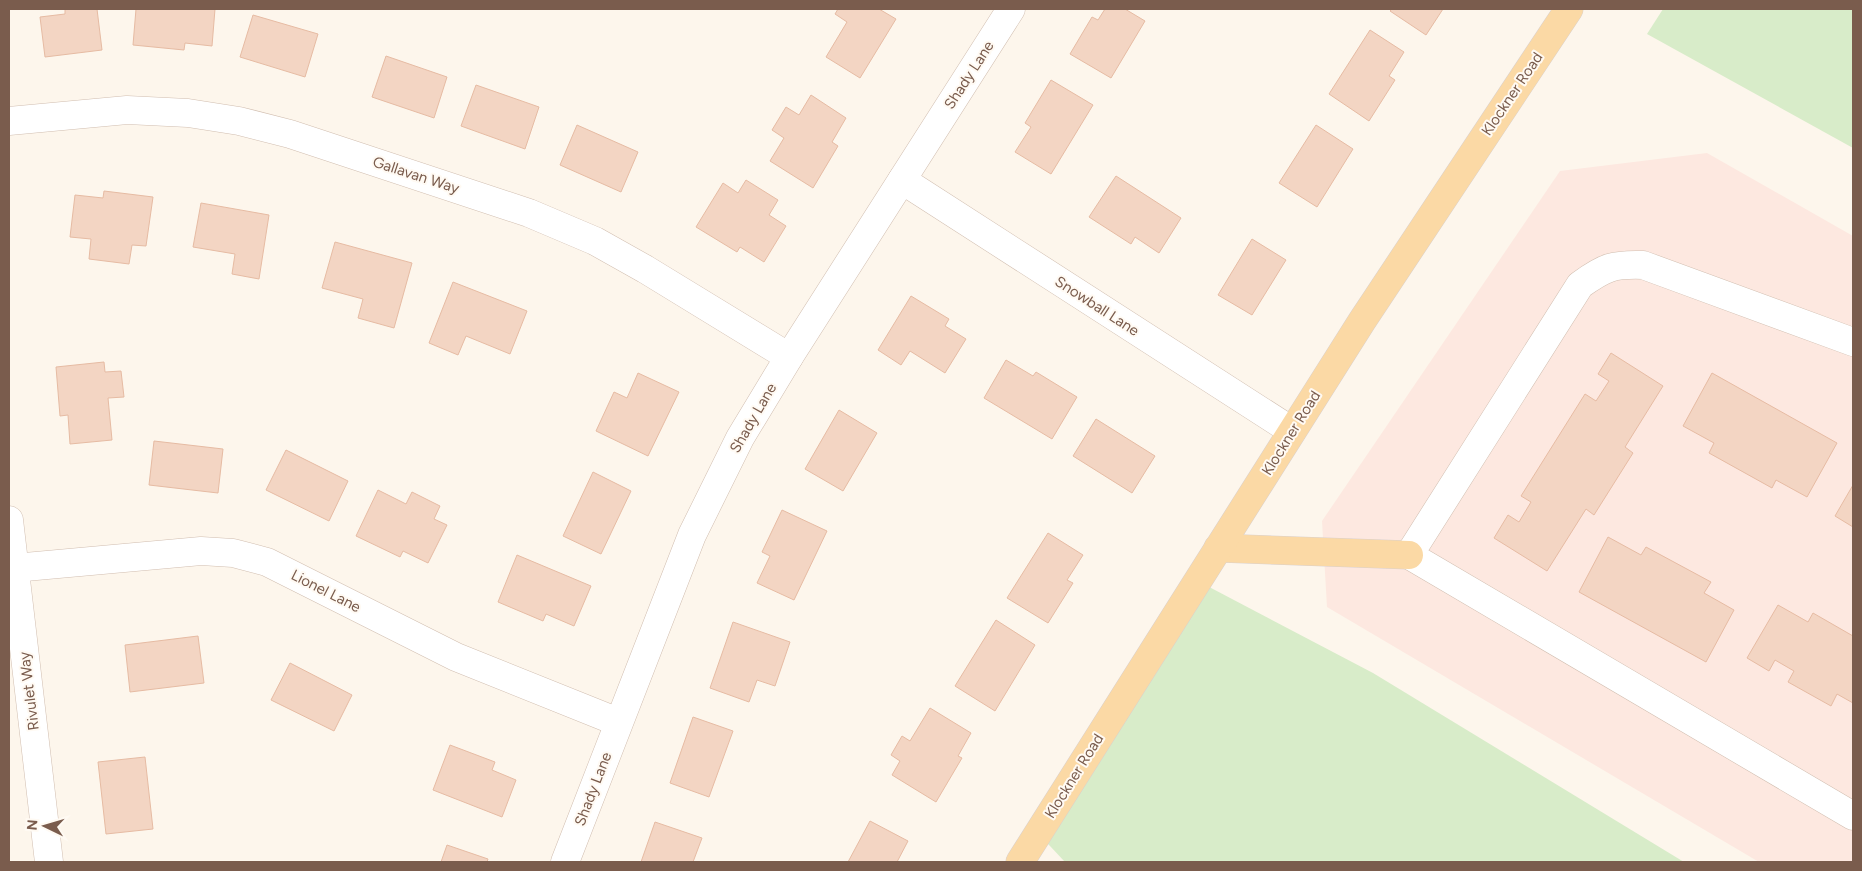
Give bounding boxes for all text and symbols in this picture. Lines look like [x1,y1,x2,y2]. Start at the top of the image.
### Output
street label: Shady Lane [940,38,998,112]
street label: Klockner Road [1478,49,1546,139]
street label: Gallavan Way [371,153,462,197]
street label: Snowball Lane [1052,272,1142,340]
street label: Shady Lane [726,380,780,456]
street label: Klockner Road [1258,387,1324,479]
street label: Lionel Lane [288,566,364,616]
street label: Rivulet Way [15,651,43,731]
street label: Klockner Road [1041,730,1107,822]
street label: Shady Lane [571,750,615,828]
north arrow [20,801,70,851]
text: N [24,819,41,831]

